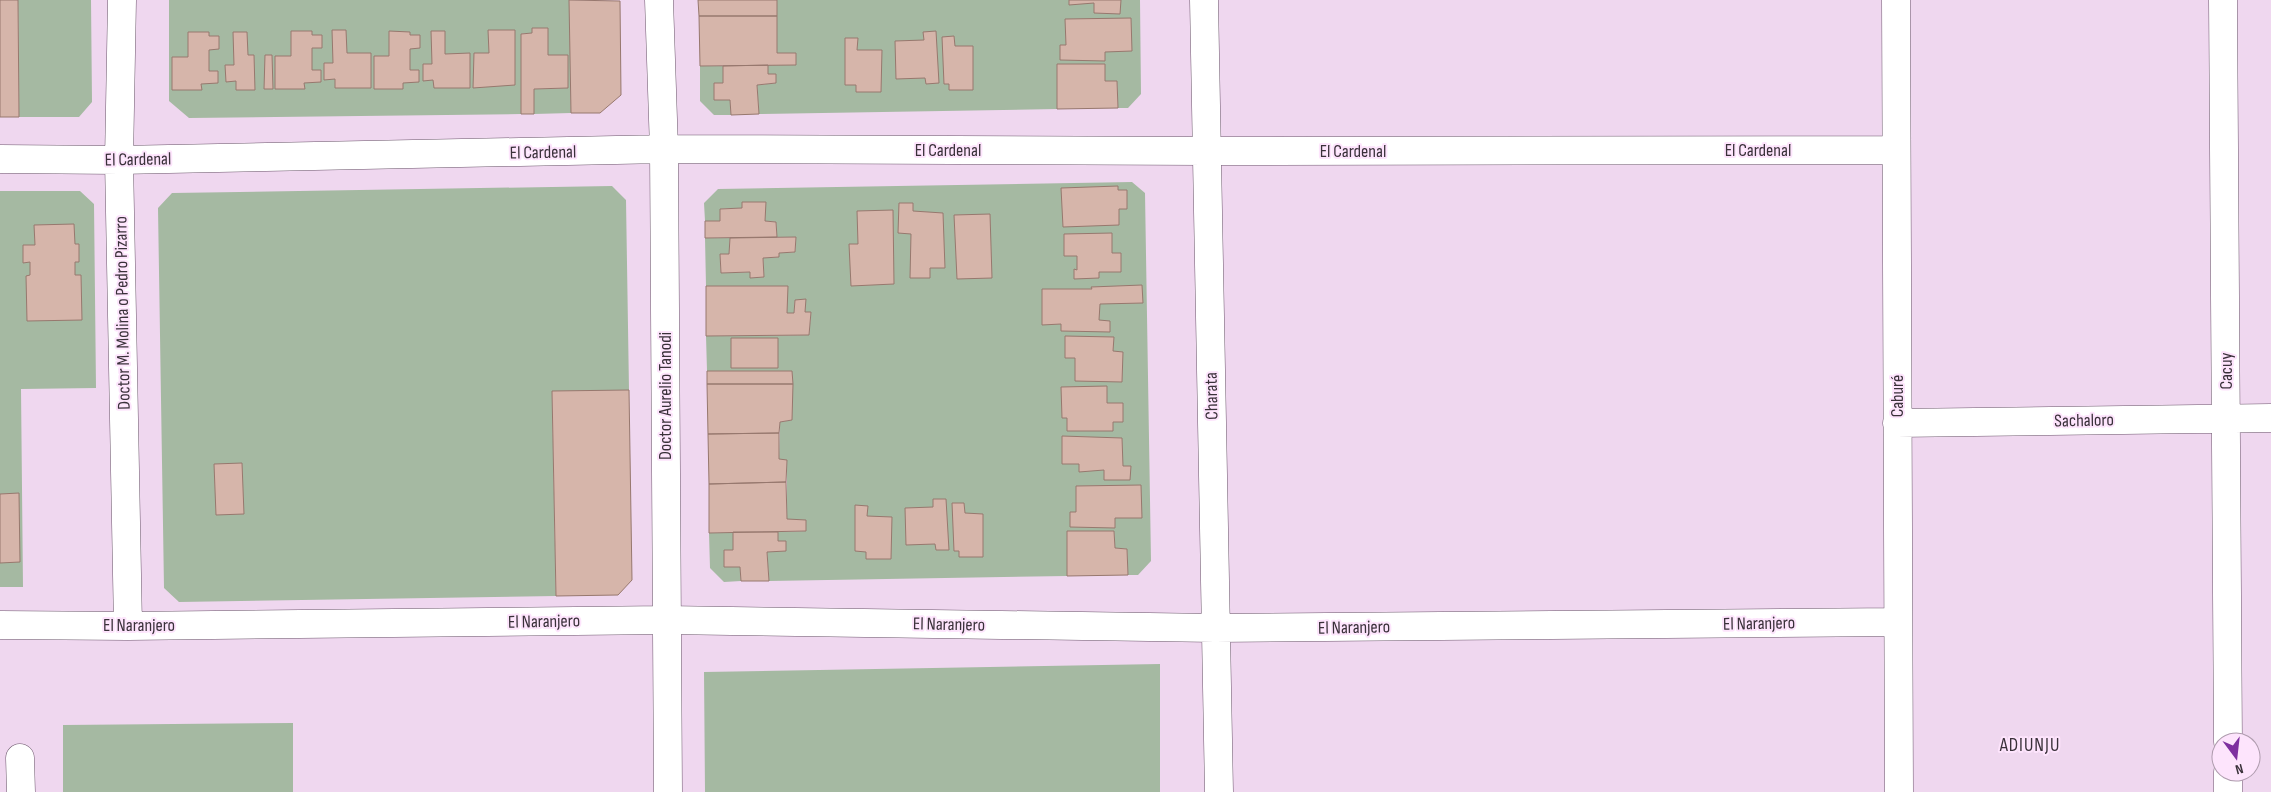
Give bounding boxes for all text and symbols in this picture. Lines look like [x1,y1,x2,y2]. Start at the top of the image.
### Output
street label: El Cardenal [915,140,981,161]
street label: El Cardenal [1725,140,1791,161]
street label: El Cardenal [510,141,576,164]
street label: El Cardenal [1320,141,1386,162]
street label: El Cardenal [105,148,171,171]
street label: Doctor M. Molina o Pedro Pizarro [110,216,135,410]
street label: Doctor Aurelio Tanodi [655,332,676,460]
street label: Cacuy [2216,352,2237,390]
street label: Charata [1201,372,1222,420]
street label: Caburé [1887,375,1908,417]
street label: Sachaloro [2054,409,2114,432]
street label: El Naranjero [508,610,580,633]
street label: El Naranjero [1723,612,1795,635]
street label: El Naranjero [913,613,985,636]
street label: El Naranjero [103,615,175,636]
street label: El Naranjero [1318,616,1390,639]
north arrow [2211,732,2261,782]
district label: ADIUNJU [1999,734,2060,757]
text: N [2233,760,2245,778]

